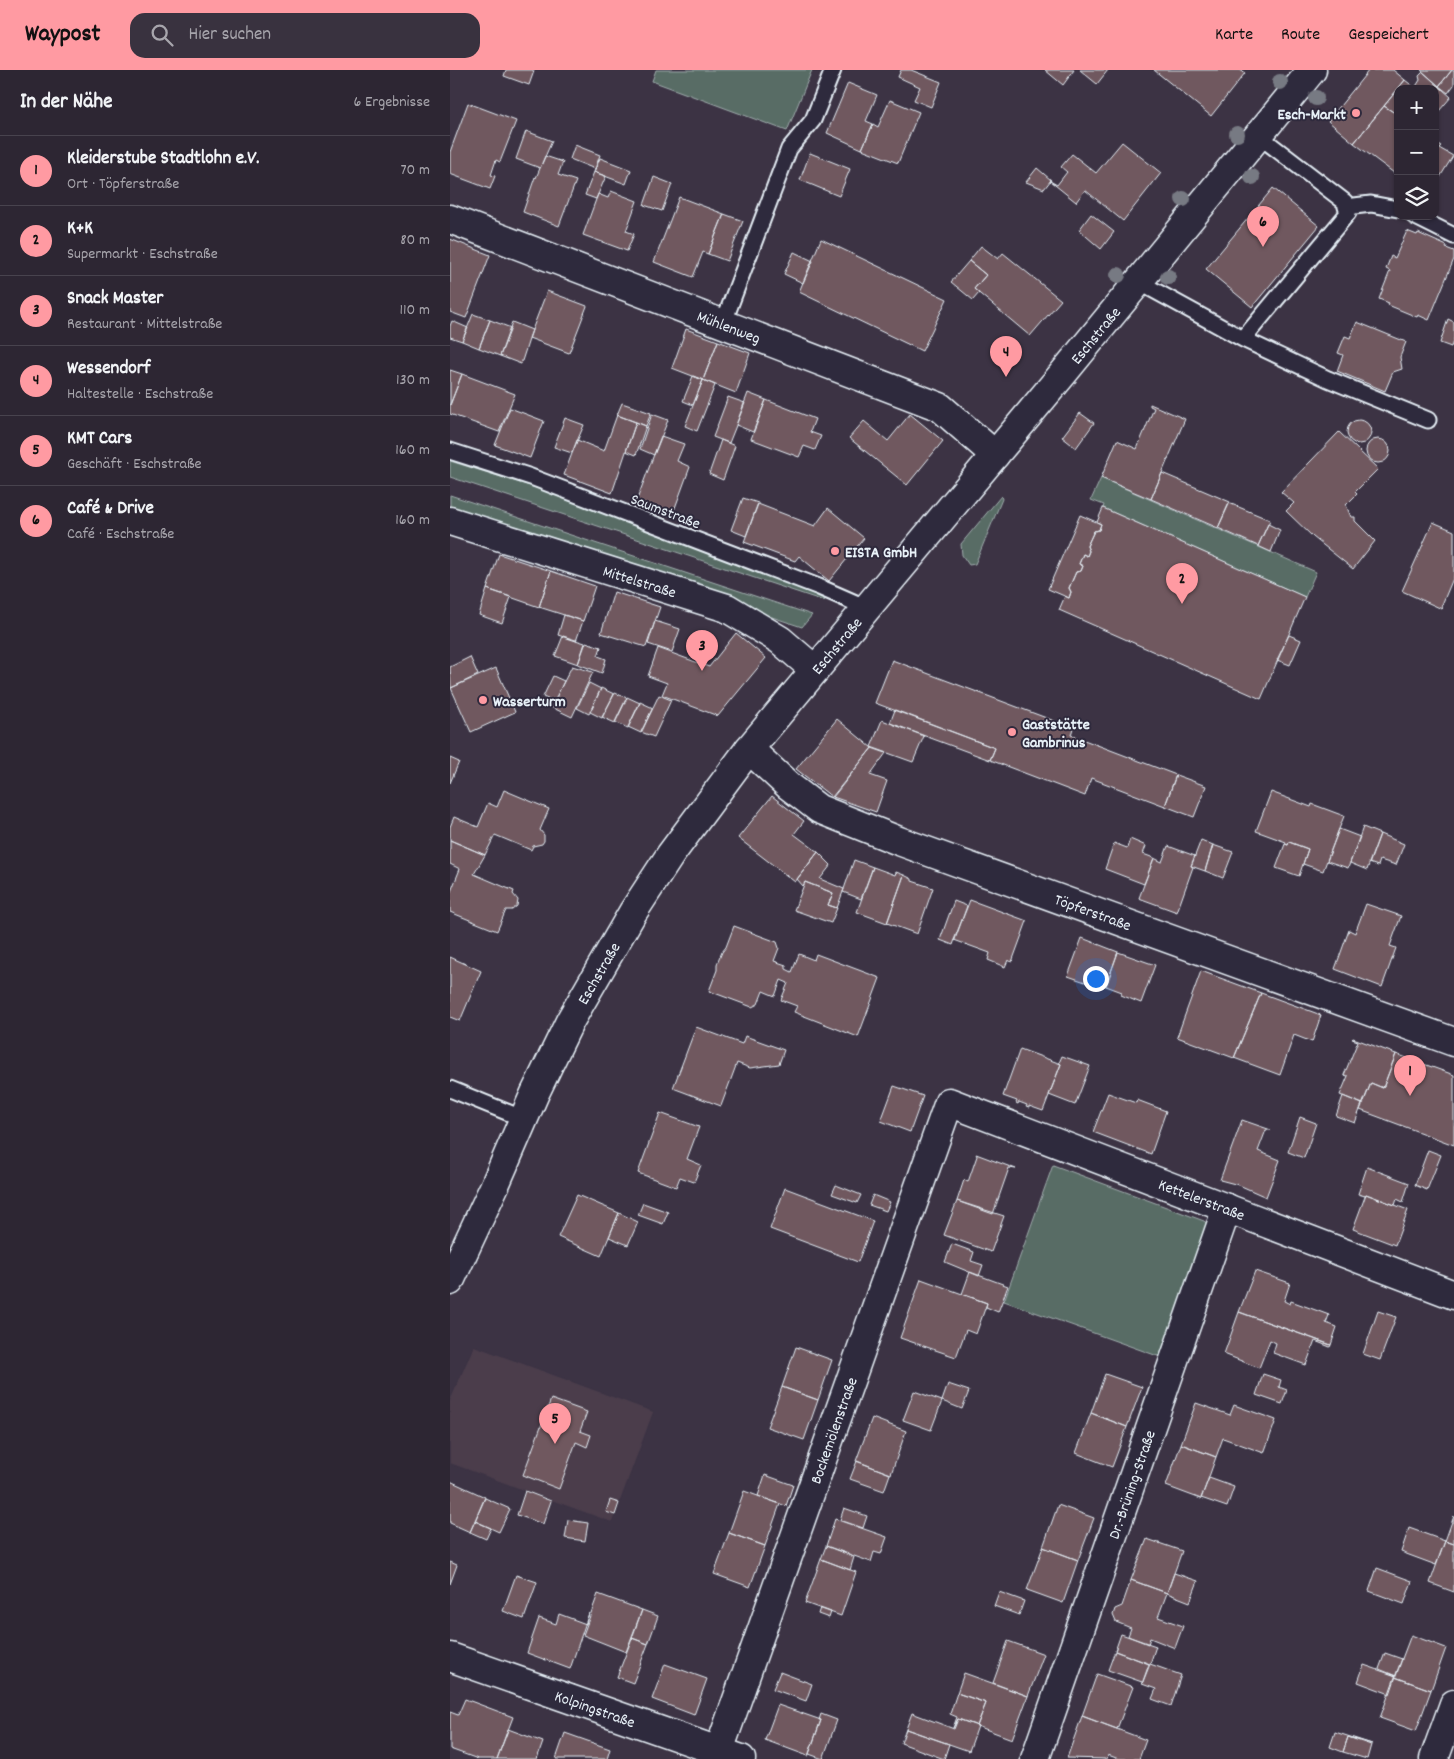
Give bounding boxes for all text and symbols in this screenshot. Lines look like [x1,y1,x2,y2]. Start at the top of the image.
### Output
search box [130,13,480,58]
text: Waypost [25,18,100,52]
icon: search [148,21,176,49]
text: Hier suchen [188,22,271,49]
text: Karte [1215,23,1253,48]
text: Route [1281,23,1320,48]
text: Gespeichert [1348,23,1429,48]
map controls [1394,85,1439,220]
button: + [1394,85,1439,130]
text: In der Nähe [20,88,112,118]
text: 6 Ergebnisse [353,91,430,114]
place label: Esch-Markt [1277,104,1346,127]
marker: Esch-Markt [1350,107,1362,119]
button: − [1394,130,1439,175]
text: Kleiderstube Stadtlohn e.V. [67,146,259,173]
text: 1 [34,159,38,182]
text: 70 m [400,159,430,182]
text: Ort · Töpferstraße [67,173,179,196]
button: layers [1394,175,1439,220]
pin: 6 [1247,206,1279,247]
text: K+K [67,216,93,243]
text: 2 [33,229,40,252]
text: 80 m [400,229,430,252]
text: Supermarkt · Eschstraße [67,243,218,266]
text: Snack Master [67,286,163,313]
text: 3 [32,299,40,322]
text: 110 m [400,299,430,322]
street label: Eschstraße [1066,303,1127,370]
street label: Mühlenweg [693,306,763,351]
text: Restaurant · Mittelstraße [67,313,222,336]
pin: 4 [990,336,1022,377]
text: Wessendorf [67,356,151,383]
text: 4 [33,369,39,392]
text: 130 m [396,369,430,392]
text: Haltestelle · Eschstraße [67,383,213,406]
text: KMT Cars [67,426,132,453]
text: 5 [32,439,40,462]
text: 160 m [395,439,430,462]
text: Geschäft · Eschstraße [67,453,202,476]
street label: Saumstraße [627,488,703,536]
text: Café & Drive [67,496,154,523]
text: 6 [32,509,40,532]
text: 160 m [395,509,430,532]
text: Café · Eschstraße [67,523,174,546]
place label: EISTA GmbH [845,542,917,565]
marker: EISTA GmbH [829,545,841,557]
street label: Mittelstraße [600,561,679,605]
pin: 2 [1166,563,1198,604]
street label: Eschstraße [807,613,869,680]
pin: 3 [686,630,718,671]
place label: Wasserturm [493,691,566,714]
marker: Wasserturm [477,694,489,706]
place label: Gaststätte Gambrinus [1022,714,1090,755]
marker: Gaststätte Gambrinus [1006,726,1018,738]
street label: Töpferstraße [1051,889,1134,938]
street label: Eschstraße [573,939,627,1010]
your location [1083,966,1109,992]
pin: 1 [1394,1055,1426,1096]
street label: Kettelerstraße [1155,1174,1248,1228]
street label: Bockemölenstraße [805,1374,865,1487]
pin: 5 [539,1403,571,1444]
street label: Dr.-Brüning-Straße [1103,1427,1163,1543]
street label: Kolpingstraße [551,1686,638,1735]

